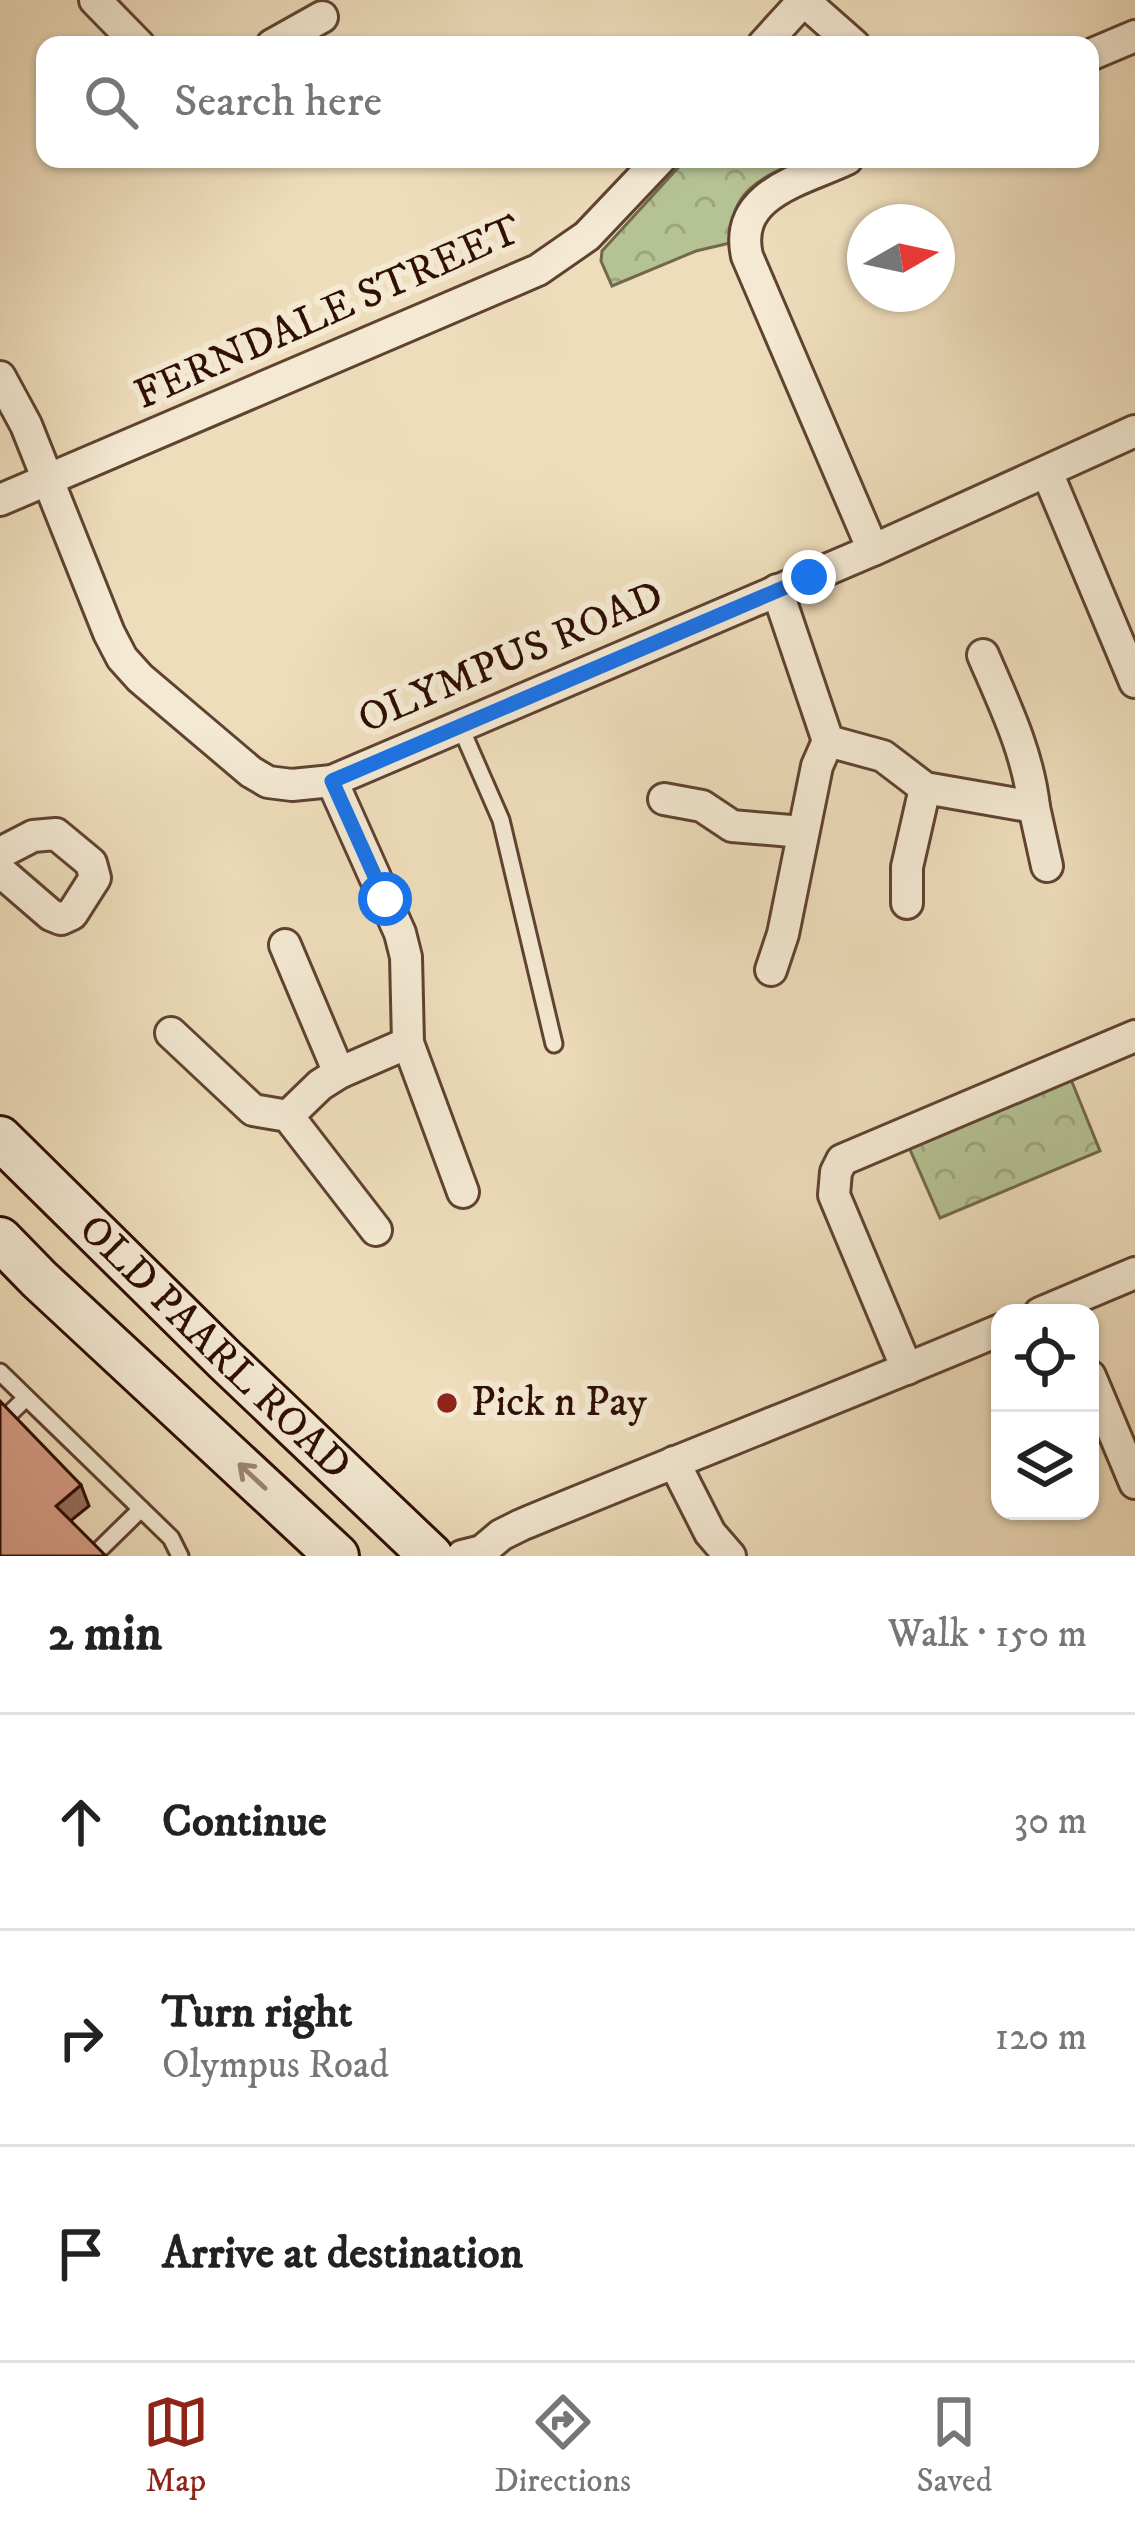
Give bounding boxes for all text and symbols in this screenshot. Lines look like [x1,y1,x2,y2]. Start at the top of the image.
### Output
search box [36,36,1099,168]
icon: search [78,69,144,135]
text: Search here [174,74,382,130]
street label: FERNDALE STREET [127,204,529,422]
north arrow [847,204,955,312]
route end [782,550,836,604]
street label: OLYMPUS ROAD [351,570,671,746]
route start [358,872,412,926]
street label: OLD PAARL ROAD [68,1204,361,1491]
map controls [991,1304,1099,1520]
button: locate [991,1304,1099,1412]
place label: Pick n Pay [471,1377,648,1429]
marker: Pick n Pay [434,1390,460,1416]
button: layers [991,1412,1099,1520]
one-way arrow [237,1463,267,1491]
text: 2 min [48,1602,162,1666]
text: Walk · 150 m [888,1610,1087,1659]
icon: ahead [48,1789,114,1855]
text: Continue [162,1794,327,1850]
text: 30 m [1014,1797,1087,1846]
text: Turn right [162,1985,352,2041]
icon: right [48,2005,114,2071]
text: 120 m [995,2013,1087,2062]
text: Olympus Road [162,2041,389,2090]
icon: arrive [48,2221,114,2287]
text: Arrive at destination [162,2226,523,2282]
tab: Map [143,2389,209,2502]
tab: Directions [494,2389,631,2502]
tab: Saved [916,2389,992,2502]

